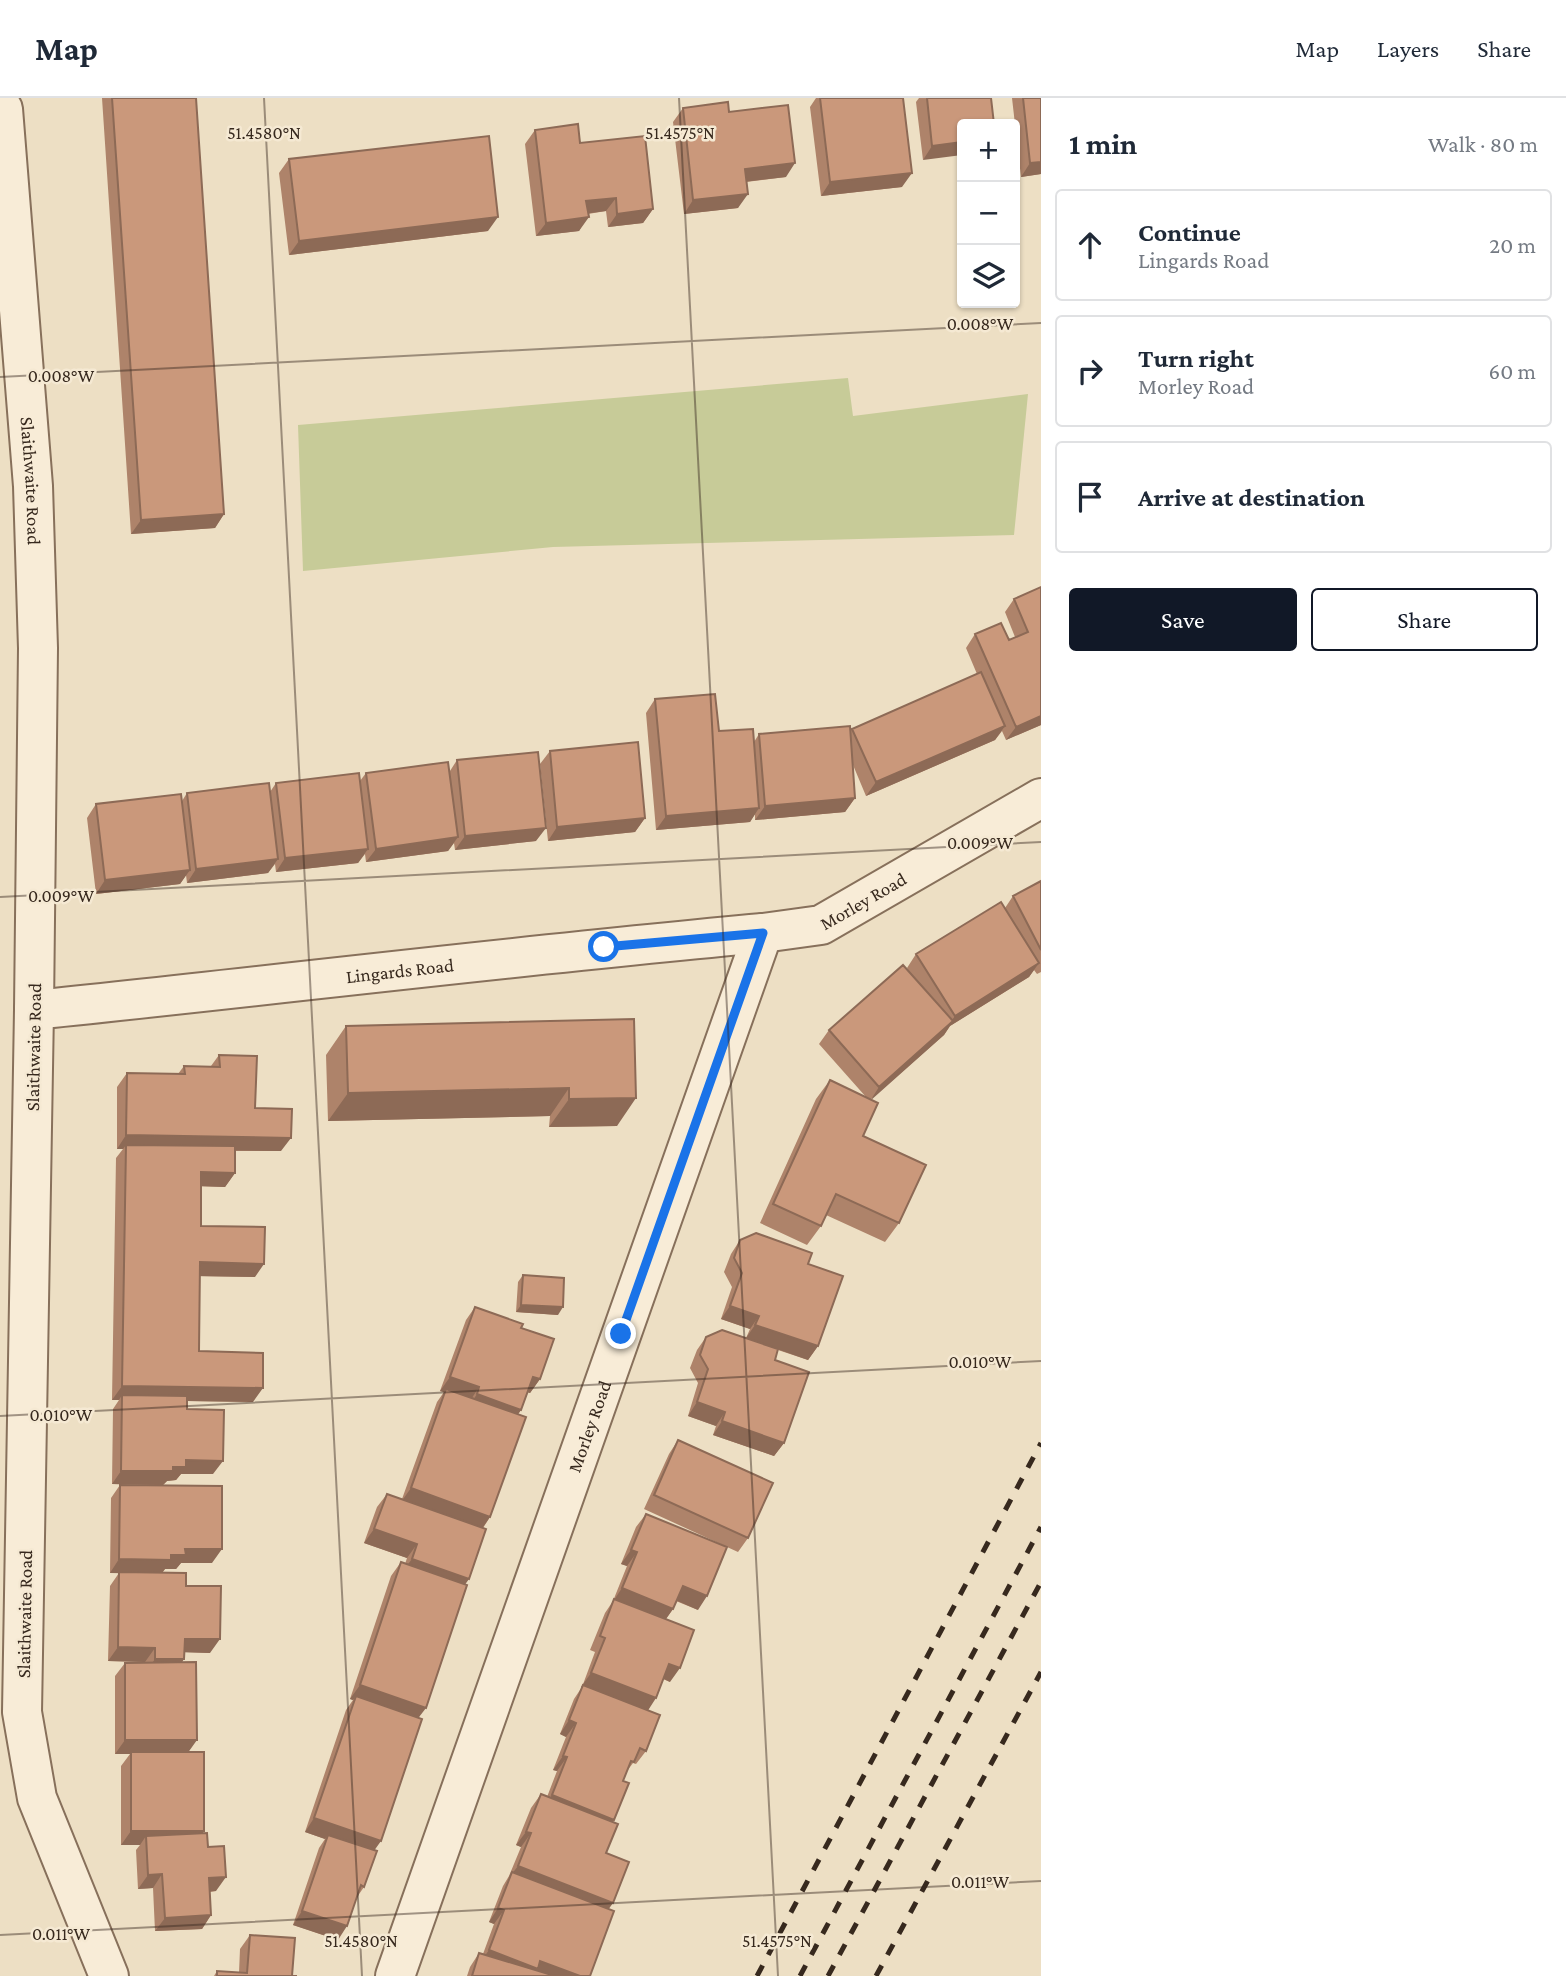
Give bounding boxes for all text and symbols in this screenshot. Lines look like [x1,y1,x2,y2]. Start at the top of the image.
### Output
text: Map [35,30,98,67]
text: Map [1295,35,1339,62]
text: Layers [1377,35,1439,62]
text: Share [1477,35,1531,62]
map controls [957,119,1020,308]
button: + [957,119,1020,182]
text: 51.4580°N [227,123,301,143]
text: 51.4575°N [645,123,715,143]
text: 1 min [1069,127,1137,160]
text: Walk · 80 m [1428,131,1538,157]
button: − [957,182,1020,245]
text: Continue [1138,218,1241,247]
icon: ahead [1071,226,1109,264]
text: 20 m [1489,232,1536,258]
button: layers [957,245,1020,308]
text: Lingards Road [1138,247,1269,273]
text: 0.008°W [947,314,1014,334]
text: Turn right [1138,344,1254,373]
icon: right [1071,352,1109,390]
text: 60 m [1489,358,1536,384]
text: 0.008°W [28,366,95,386]
text: Morley Road [1138,373,1254,399]
street label: Slaithwaite Road [17,416,45,545]
icon: arrive [1071,478,1109,516]
text: Arrive at destination [1138,483,1365,512]
button: Save [1069,588,1297,651]
button: Share [1311,588,1538,651]
text: 0.009°W [947,833,1013,853]
street label: Morley Road [816,868,910,934]
text: 0.009°W [28,886,94,906]
route start [588,931,619,962]
street label: Lingards Road [345,954,455,987]
street label: Slaithwaite Road [22,983,45,1111]
route end [605,1318,636,1349]
text: 0.010°W [949,1352,1012,1372]
street label: Morley Road [564,1378,615,1475]
text: 0.010°W [30,1405,93,1425]
street label: Slaithwaite Road [13,1550,36,1678]
text: 0.011°W [951,1872,1010,1892]
text: 0.011°W [32,1924,91,1944]
text: 51.4580°N [324,1931,398,1951]
text: 51.4575°N [742,1931,812,1951]

